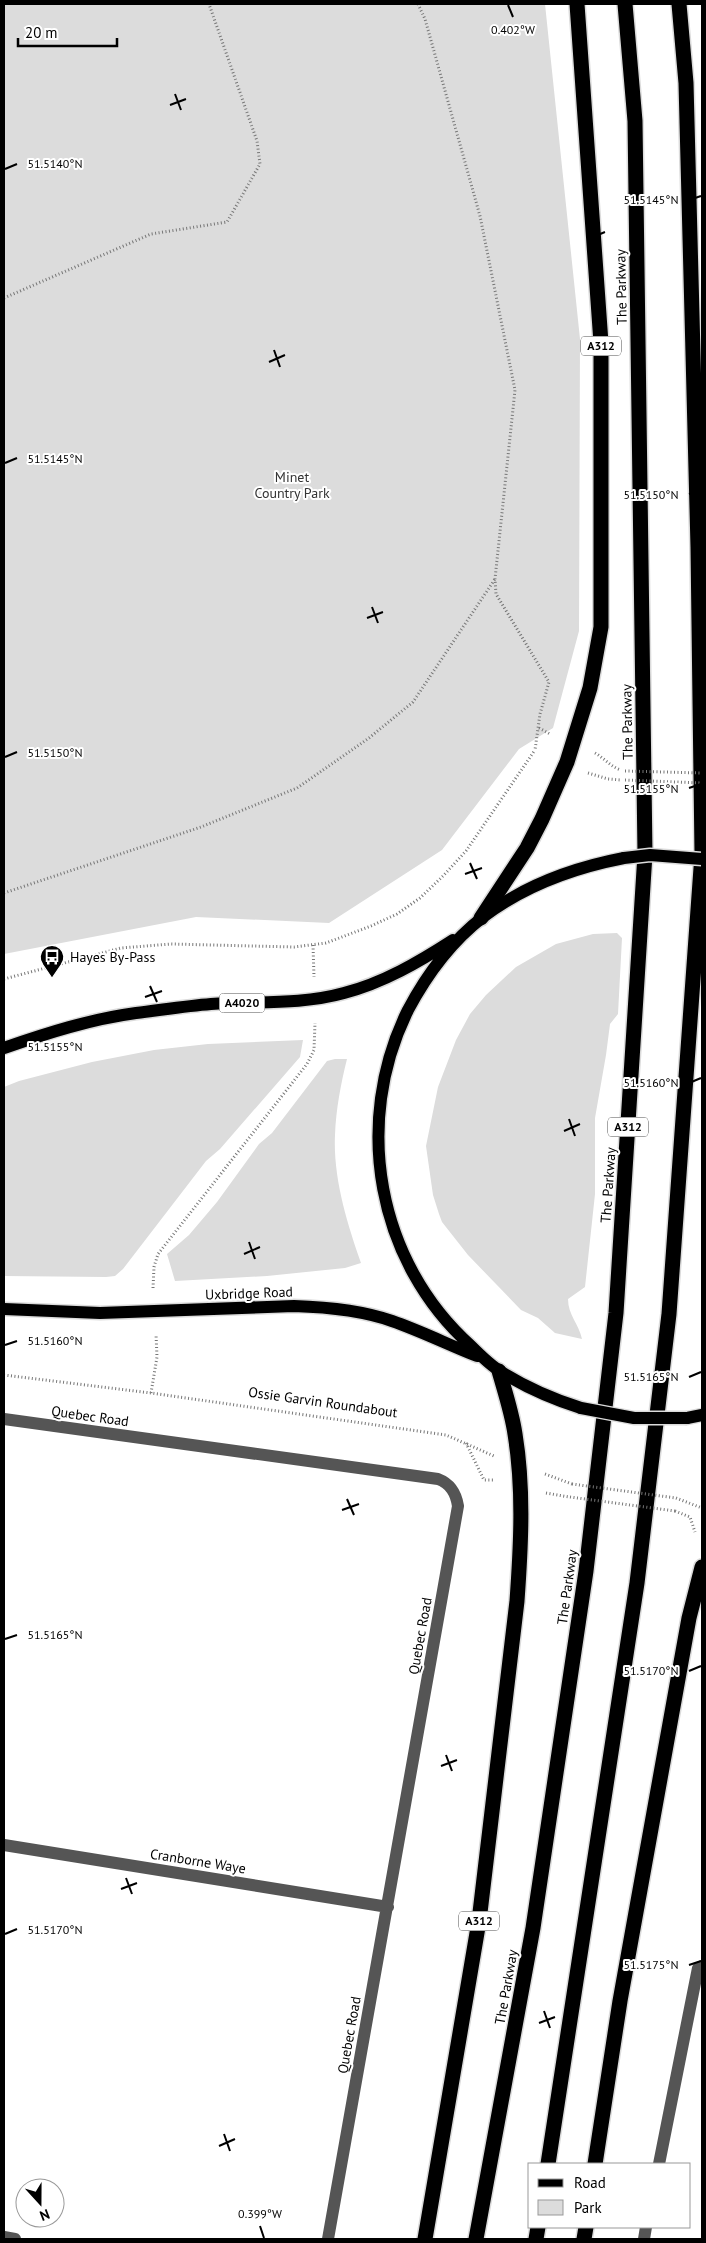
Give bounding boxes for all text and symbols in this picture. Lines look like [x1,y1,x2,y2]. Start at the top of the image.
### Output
scale bar [18,15,116,47]
text: 0.402°W [491,22,535,37]
text: 20 m [25,23,58,42]
text: 51.5140°N [28,156,82,171]
text: 51.5145°N [624,192,678,207]
street label: The Parkway [611,248,631,325]
road number: A312 [581,336,621,356]
text: 51.5145°N [28,451,82,466]
park label: Minet Country Park [254,468,330,502]
text: 51.5150°N [624,487,678,502]
street label: The Parkway [617,683,637,760]
text: 51.5150°N [28,745,82,760]
text: 51.5155°N [624,781,678,796]
bus stop icon: Hayes By-Pass [39,944,65,978]
place label: Hayes By-Pass [70,948,155,966]
road number: A4020 [220,994,264,1012]
text: 51.5155°N [28,1039,82,1054]
text: 51.5160°N [624,1075,678,1090]
road number: A312 [608,1118,648,1136]
street label: The Parkway [596,1146,620,1223]
street label: Uxbridge Road [205,1282,293,1304]
text: 51.5160°N [28,1333,82,1348]
text: 51.5165°N [624,1369,678,1384]
street label: Ossie Garvin Roundabout [247,1383,399,1421]
street label: Quebec Road [50,1402,130,1430]
street label: The Parkway [553,1548,581,1626]
street label: Quebec Road [404,1596,436,1676]
text: 51.5165°N [28,1627,82,1642]
text: 51.5170°N [624,1663,678,1678]
street label: Cranborne Waye [149,1845,247,1877]
road number: A312 [459,1912,499,1930]
text: 51.5170°N [28,1922,82,1937]
street label: The Parkway [491,1948,522,2026]
text: 51.5175°N [624,1957,678,1972]
street label: Quebec Road [333,1995,365,2075]
legend [528,2163,691,2228]
text: Road [574,2173,606,2192]
north arrow [15,2178,65,2228]
text: Park [574,2198,602,2217]
text: N [37,2205,52,2225]
text: 0.399°W [238,2206,282,2221]

